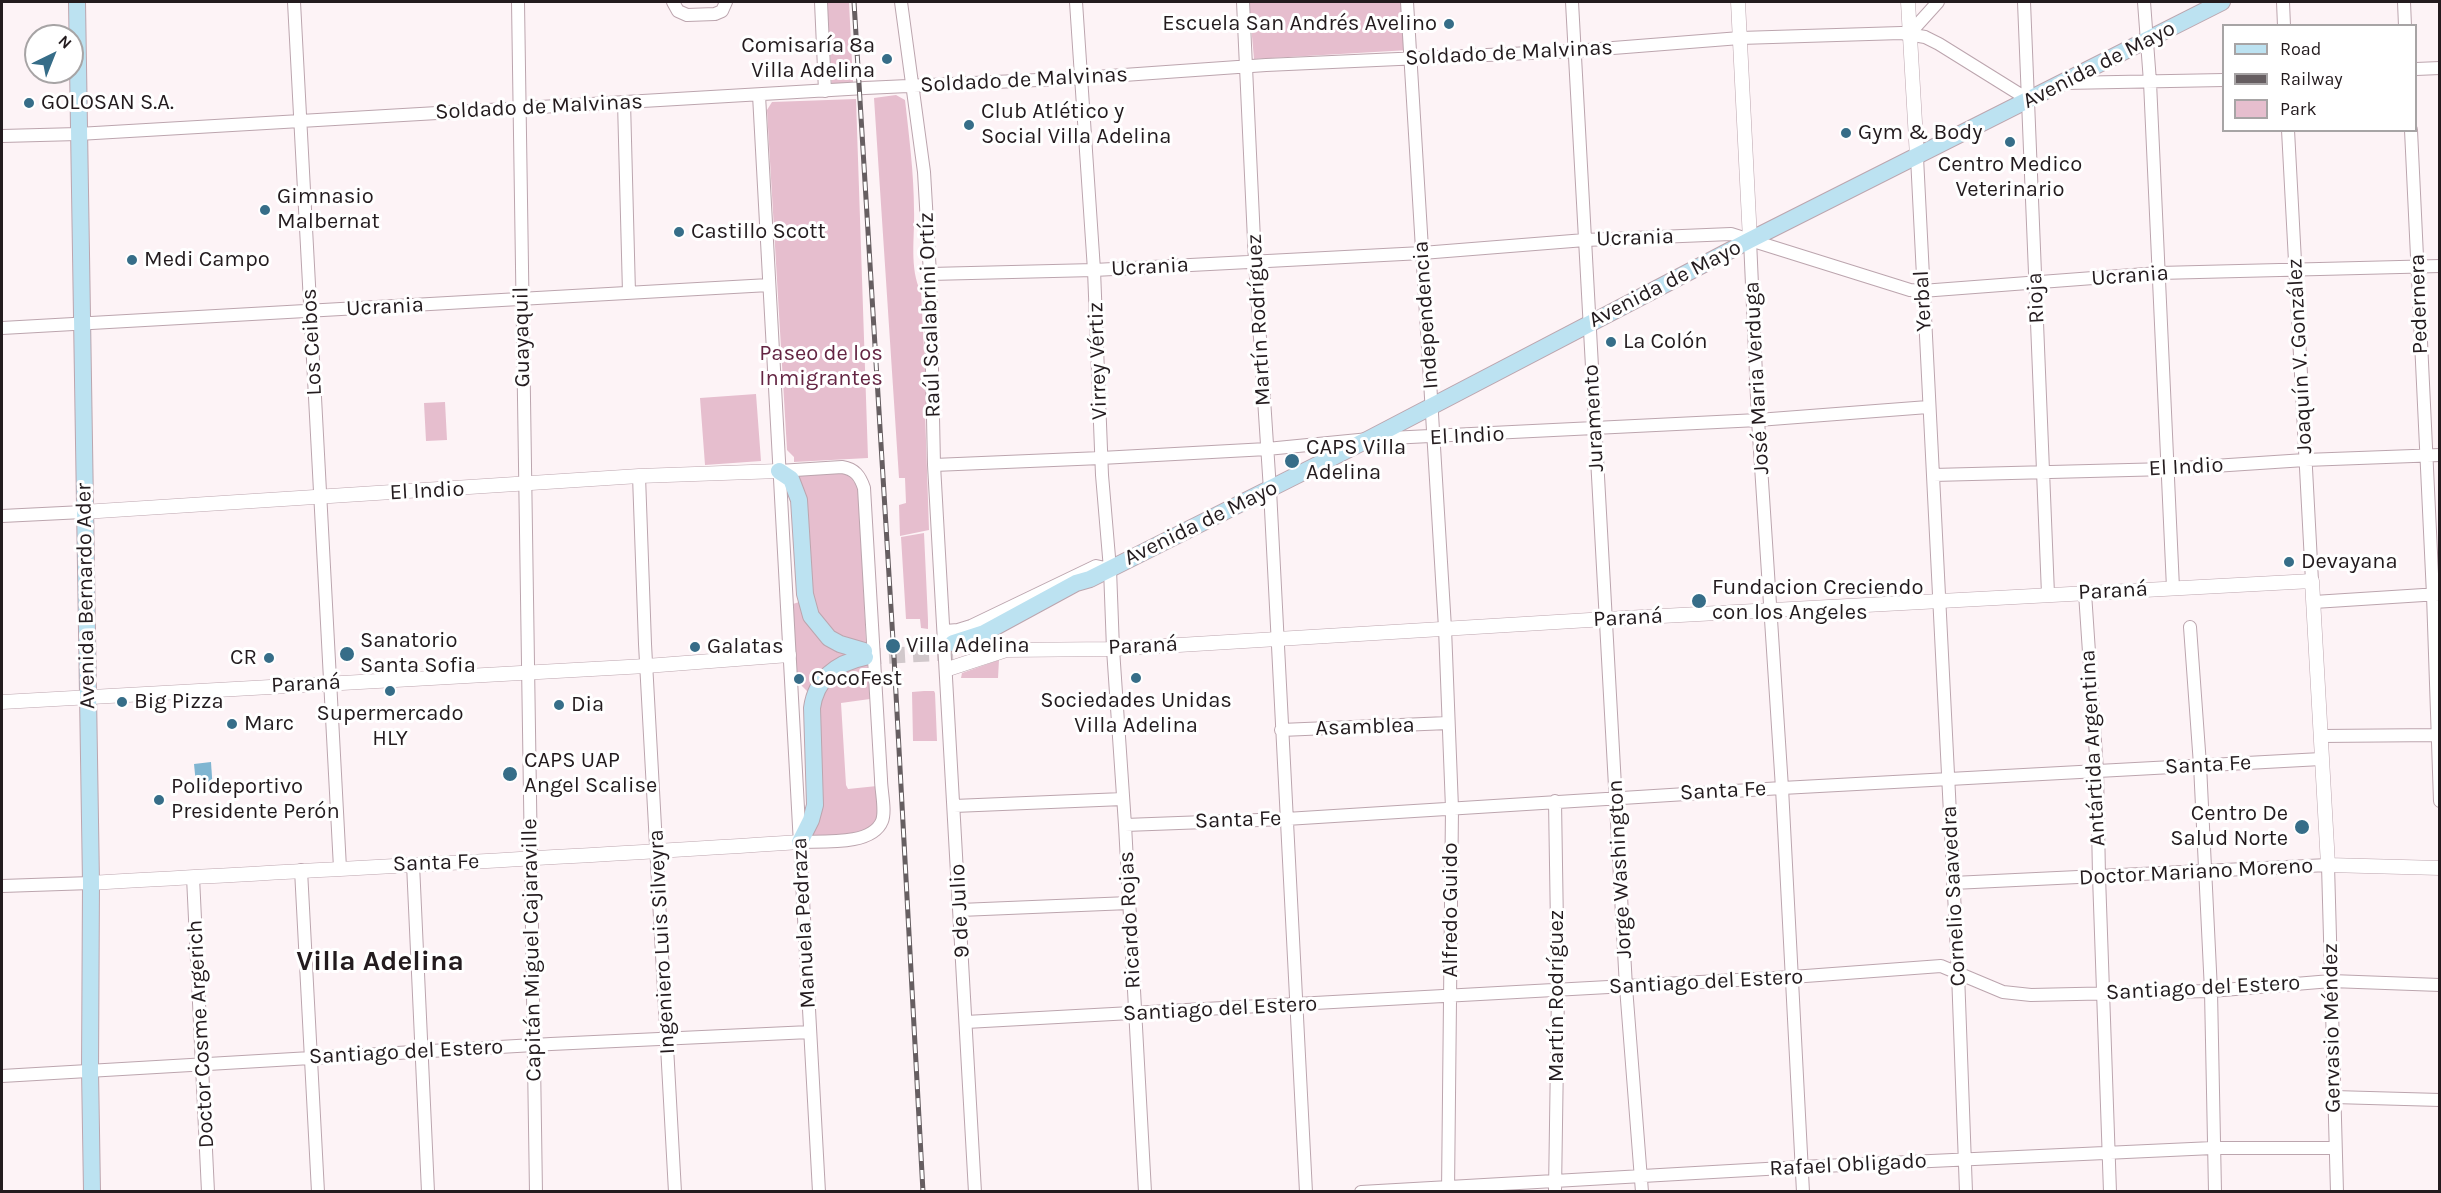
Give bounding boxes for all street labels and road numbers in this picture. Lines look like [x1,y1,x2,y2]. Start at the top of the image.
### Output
street label: Avenida de Mayo [2018,15,2180,115]
street label: Soldado de Malvinas [1404,34,1614,72]
street label: Soldado de Malvinas [919,61,1129,99]
street label: Soldado de Malvinas [434,88,644,126]
street label: Raúl Scalabrini Ortíz [913,212,947,418]
street label: Ucrania [1596,223,1674,253]
street label: Martín Rodríguez [1241,233,1277,407]
street label: Avenida de Mayo [1584,234,1746,334]
street label: Independencia [1408,240,1444,390]
street label: Ucrania [1110,252,1190,282]
street label: Pedernera [2404,253,2434,355]
street label: Joaquín V. González [2282,258,2318,454]
street label: Ucrania [2090,260,2170,292]
street label: Yerbal [1908,270,1938,332]
street label: Rioja [2021,272,2051,324]
street label: José Maria Verduga [1739,281,1775,475]
street label: Guayaquil [508,286,536,388]
street label: Los Ceibos [296,288,328,396]
street label: Ucrania [345,292,425,322]
street label: Virrey Vértiz [1083,302,1113,420]
street label: Juramento [1578,364,1610,472]
street label: El Indio [1429,421,1505,451]
street label: El Indio [2148,452,2224,482]
street label: Avenida de Mayo [1120,474,1282,572]
street label: El Indio [389,476,465,506]
street label: Avenida Bernardo Ader [71,483,101,709]
street label: Paraná [2077,576,2149,606]
street label: Paraná [1592,603,1664,633]
street label: Paraná [1107,631,1179,661]
street label: Antártida Argentina [2075,649,2111,847]
street label: Paraná [270,669,342,699]
street label: Asamblea [1315,712,1415,742]
street label: Santa Fe [2164,750,2252,780]
street label: Santa Fe [1679,776,1767,806]
street label: Jorge Washington [1602,779,1638,959]
street label: Santa Fe [1194,805,1282,835]
street label: Cornelio Saavedra [1936,805,1972,987]
street label: Capitán Miguel Cajaraville [517,818,547,1082]
street label: Ingeniero Luis Silveyra [643,829,681,1055]
street label: Manuela Pedraza [786,837,822,1009]
street label: Alfredo Guido [1438,843,1464,977]
street label: Santa Fe [392,848,480,878]
street label: Ricardo Rojas [1113,851,1147,989]
street label: Doctor Mariano Moreno [2078,853,2314,891]
street label: 9 de Julio [944,863,976,959]
street label: Martín Rodríguez [1544,910,1570,1082]
street label: Doctor Cosme Argerich [182,919,220,1149]
street label: Gervasio Méndez [2317,943,2347,1113]
street label: Santiago del Estero [1608,964,1804,1000]
street label: Santiago del Estero [2105,970,2301,1006]
street label: Santiago del Estero [1122,991,1318,1027]
street label: Santiago del Estero [308,1034,504,1070]
street label: Rafael Obligado [1769,1148,1927,1182]

